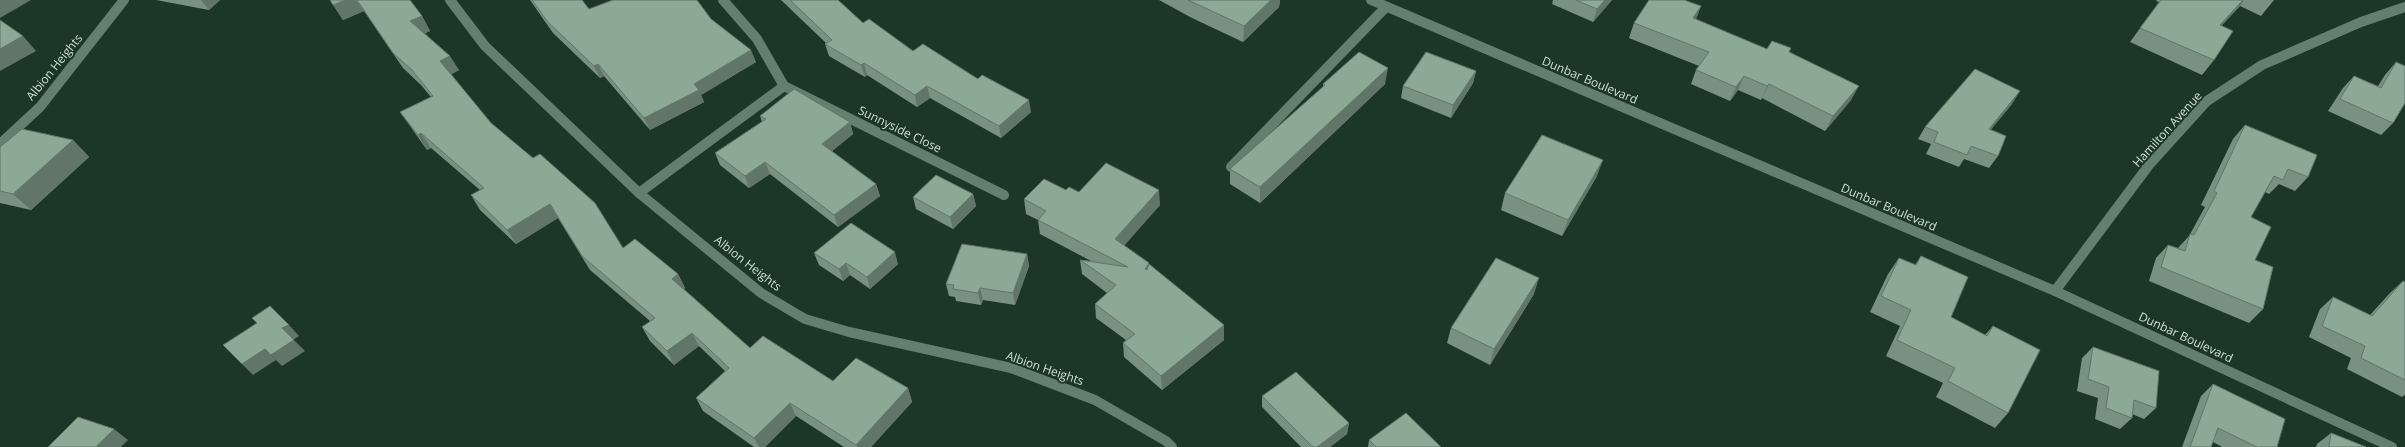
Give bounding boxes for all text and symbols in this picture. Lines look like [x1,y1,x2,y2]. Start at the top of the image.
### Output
street label: Albion Heights [22,30,86,104]
street label: Dunbar Boulevard [1540,52,1640,108]
street label: Hamilton Avenue [2128,87,2206,171]
street label: Sunnyside Close [855,101,945,157]
street label: Dunbar Boulevard [1839,179,1939,235]
street label: Albion Heights [711,231,785,295]
street label: Dunbar Boulevard [2136,308,2236,366]
street label: Albion Heights [1004,347,1086,389]

